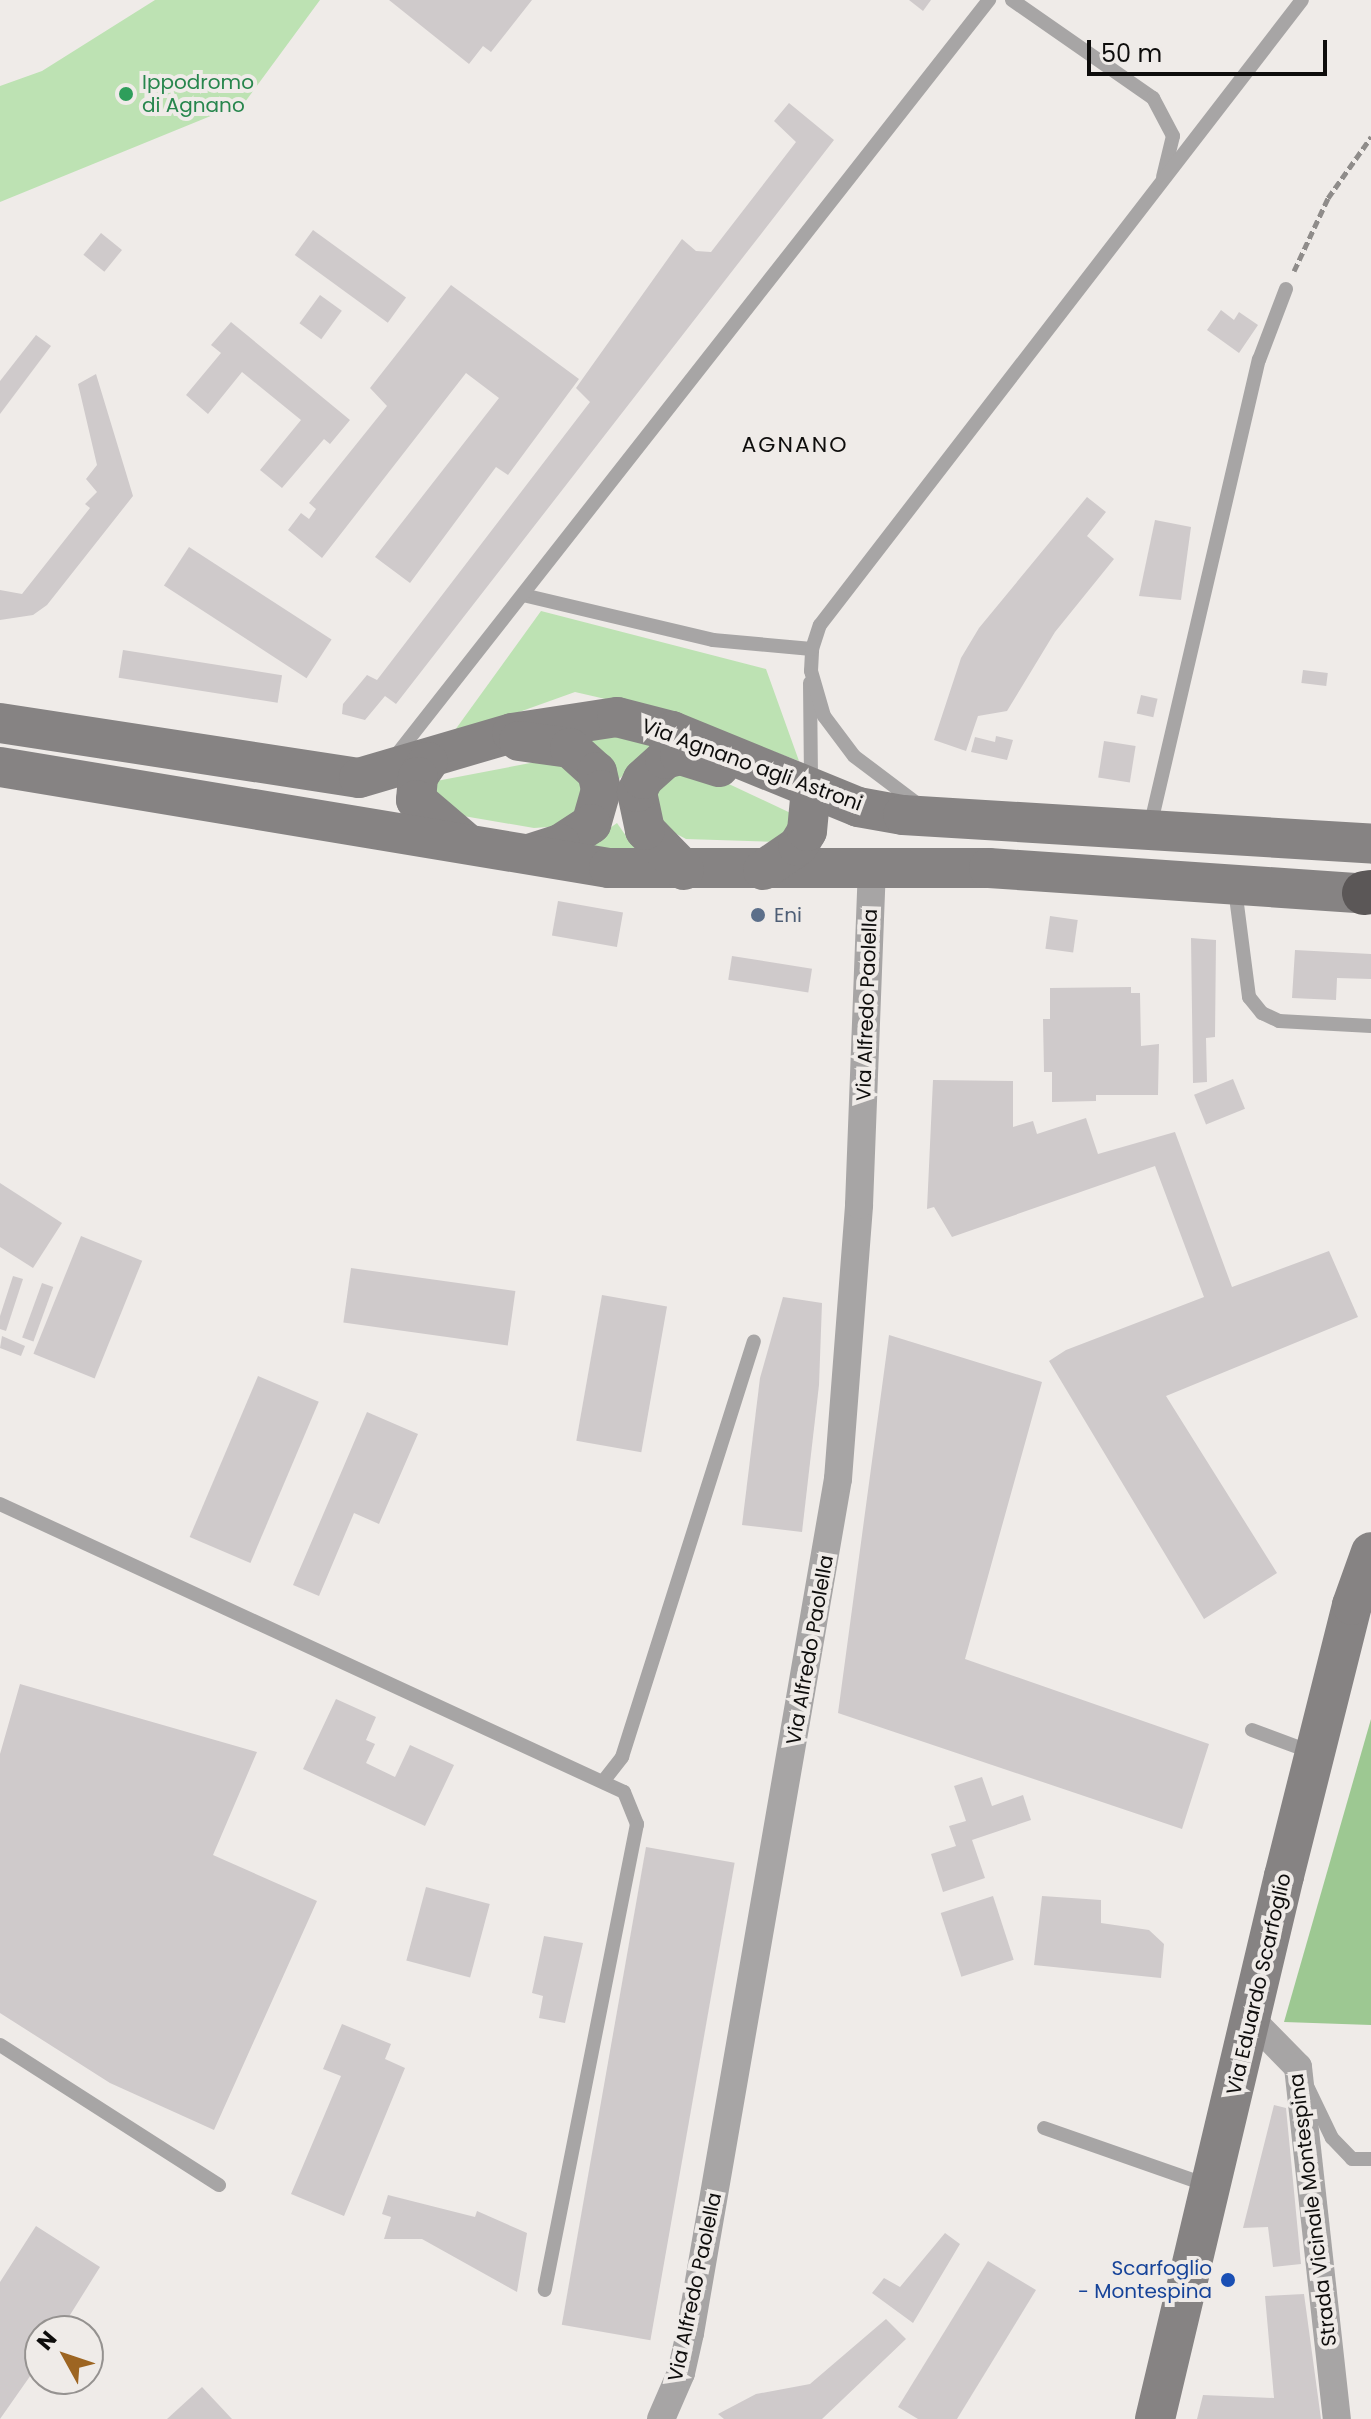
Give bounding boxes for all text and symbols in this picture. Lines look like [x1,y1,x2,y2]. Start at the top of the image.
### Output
scale bar [1091,24,1331,74]
text: 50 m [1101,37,1162,70]
place label: Ippodromo di Agnano [142,70,254,117]
marker: Ippodromo di Agnano [117,85,135,103]
district label: AGNANO [742,432,848,458]
street label: Via Agnano agli Astroni [638,714,866,816]
place label: Eni [774,903,802,927]
marker: Eni [749,906,767,924]
street label: Via Alfredo Paolella [852,908,882,1102]
street label: Via Alfredo Paolella [781,1553,839,1747]
street label: Via Eduardo Scarfoglio [1222,1871,1296,2097]
street label: Strada Vicinale Montespina [1284,2072,1342,2348]
street label: Via Alfredo Paolella [663,2190,727,2384]
place label: Scarfoglio - Montespina [1078,2256,1212,2303]
marker: Scarfoglio - Montespina [1219,2271,1237,2289]
north arrow [24,2315,104,2395]
text: N [30,2324,64,2357]

